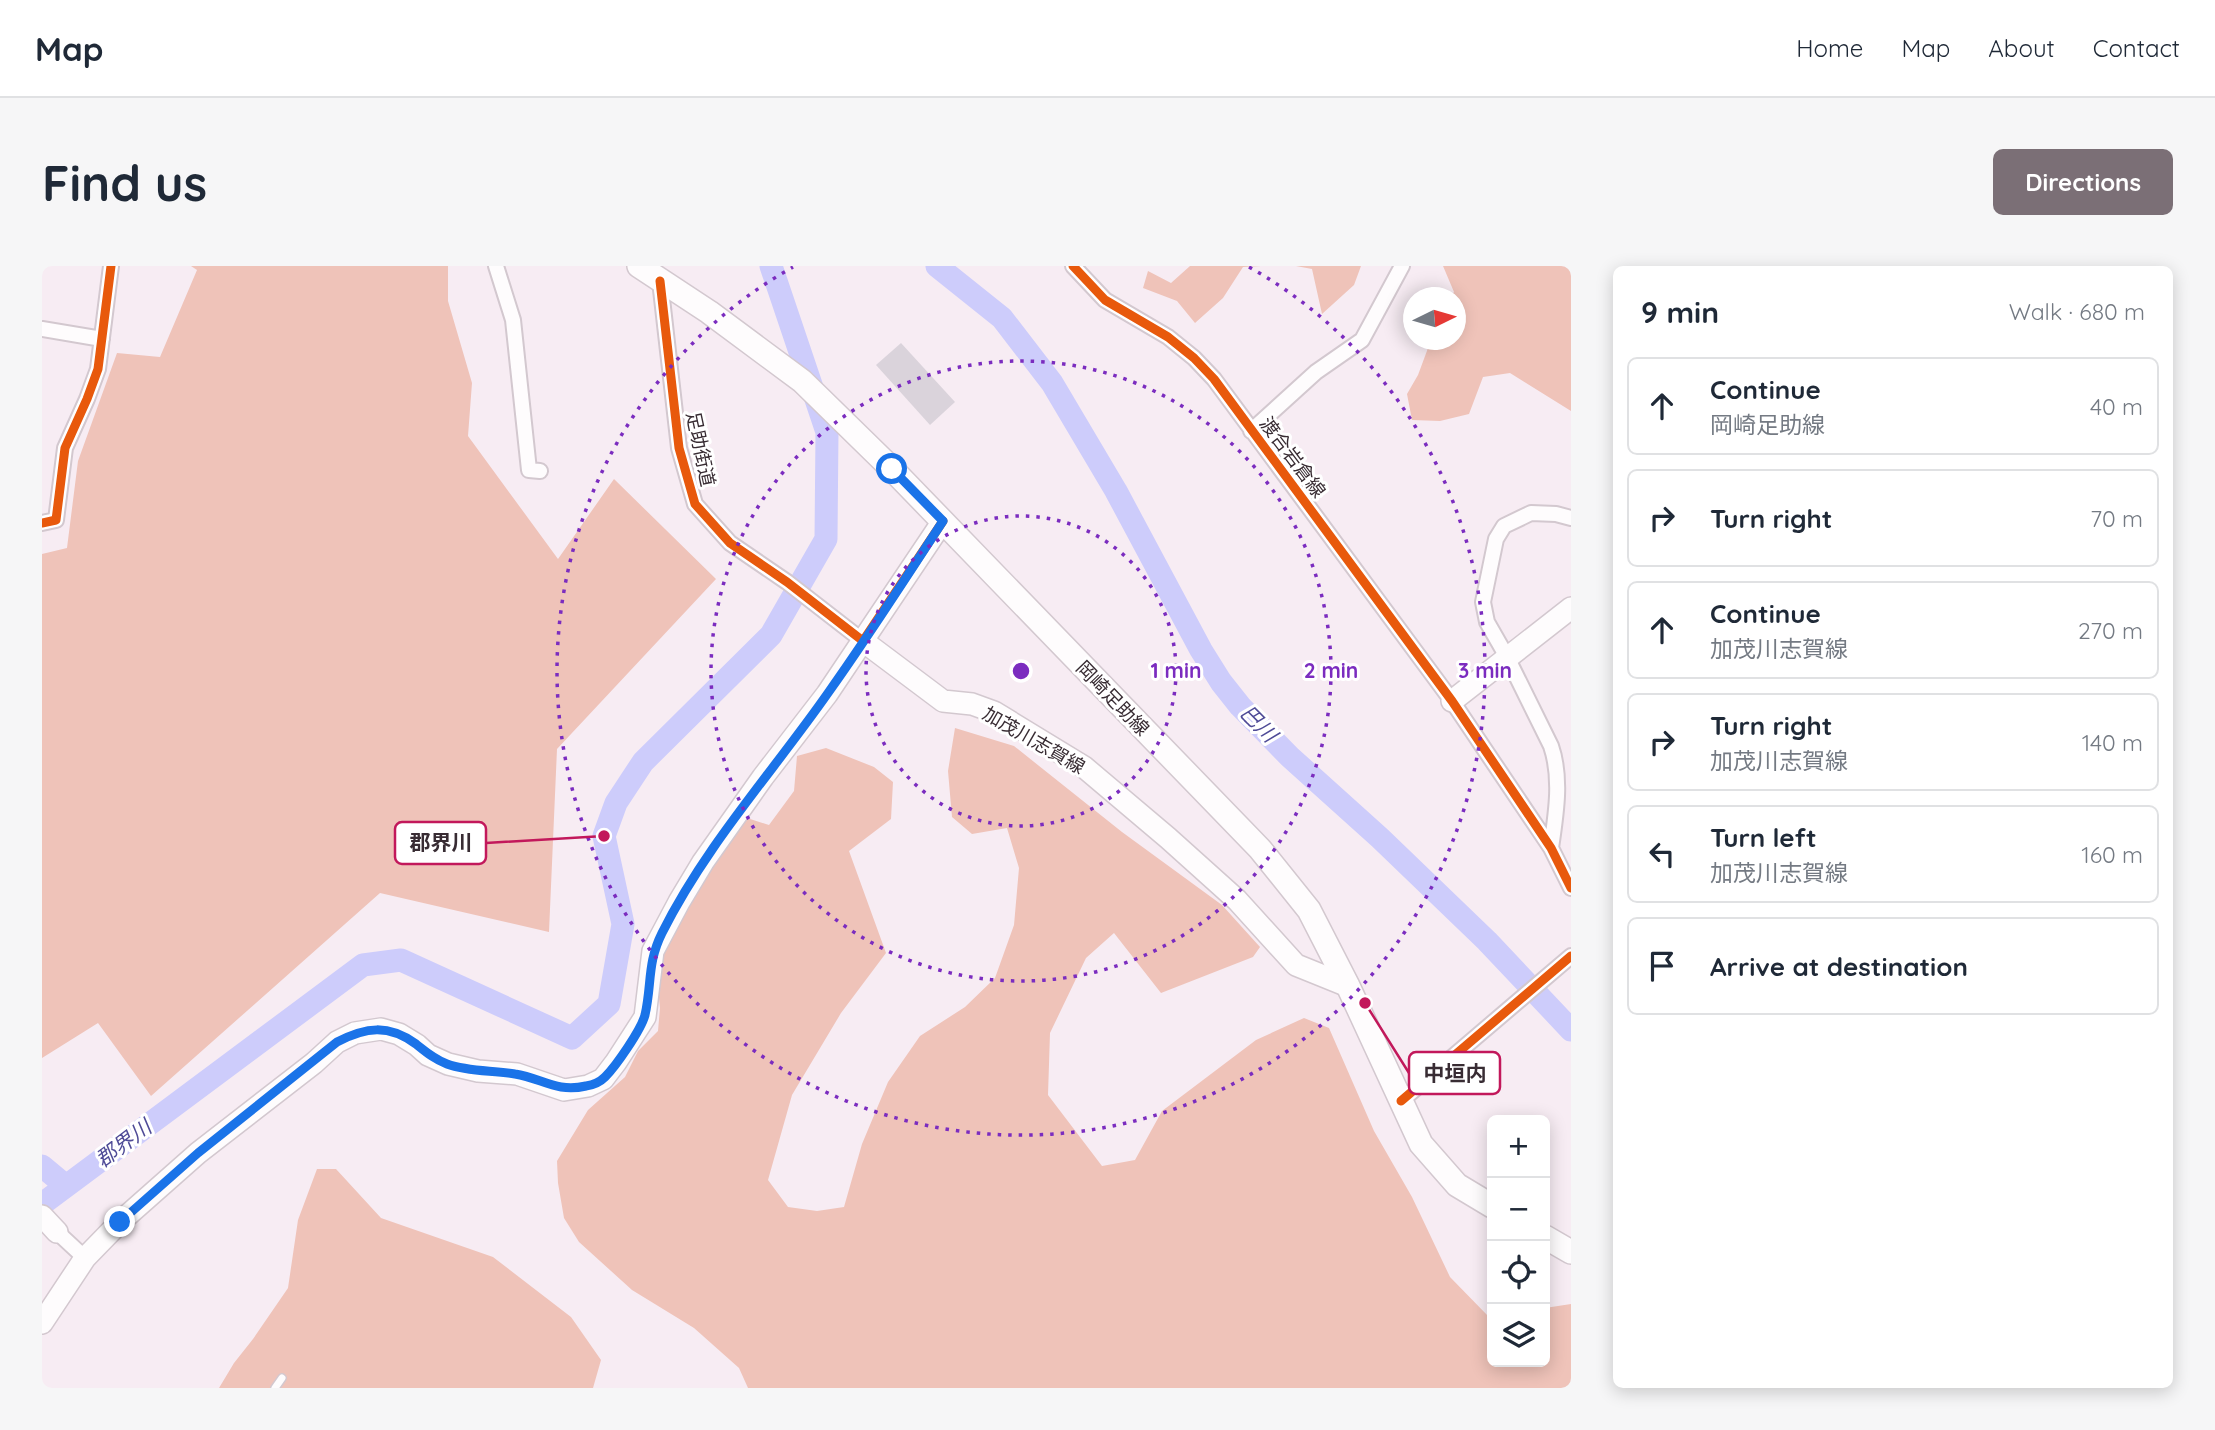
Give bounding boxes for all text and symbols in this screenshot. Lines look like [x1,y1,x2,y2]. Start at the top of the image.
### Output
text: Map [35,28,103,69]
text: Home [1796,33,1863,63]
text: Map [1901,33,1950,63]
text: About [1988,33,2055,63]
text: Contact [2093,33,2180,63]
button: Directions [1993,149,2173,215]
text: Find us [42,152,207,213]
north arrow [1403,287,1466,350]
text: 9 min [1641,293,1719,331]
text: Walk · 680 m [2009,297,2145,326]
text: Continue [1710,373,1821,406]
icon: ahead [1643,387,1681,425]
text: 40 m [2090,392,2143,421]
street label: 足助街道 [681,409,721,489]
text: 岡崎足助線 [1710,410,1825,439]
street label: 渡合岩倉線 [1255,412,1331,502]
route start [876,453,907,484]
icon: right [1643,499,1681,537]
text: Turn right [1710,502,1832,535]
text: 70 m [2090,504,2143,533]
text: Continue [1710,597,1821,630]
icon: ahead [1643,611,1681,649]
text: 270 m [2078,616,2143,645]
text: 加茂川志賀線 [1710,634,1848,663]
street label: 岡崎足助線 [1071,655,1155,741]
text: 1 min [1151,657,1201,683]
text: 2 min [1304,657,1358,683]
text: 3 min [1458,657,1512,683]
centre of rings [1009,659,1033,683]
water label: 巴川 [1235,699,1284,748]
street label: 加茂川志賀線 [979,701,1089,779]
text: Turn right [1710,709,1832,742]
icon: right [1643,723,1681,761]
text: 140 m [2082,728,2143,757]
text: 加茂川志賀線 [1710,746,1848,775]
text: Turn left [1710,821,1817,854]
callout: 郡界川 [395,822,486,864]
text: 郡界川 [410,829,473,855]
icon: left [1643,835,1681,873]
text: 160 m [2081,840,2143,869]
text: 加茂川志賀線 [1710,858,1848,887]
icon: arrive [1643,947,1681,985]
text: Arrive at destination [1710,950,1968,983]
callout: 中垣内 [1409,1052,1500,1094]
text: 中垣内 [1424,1060,1487,1086]
water label: 郡界川 [90,1112,158,1172]
map controls [1487,1115,1550,1367]
button: + [1487,1115,1550,1178]
button: − [1487,1178,1550,1241]
route end [104,1206,135,1237]
button: locate [1487,1241,1550,1304]
button: layers [1487,1304,1550,1367]

